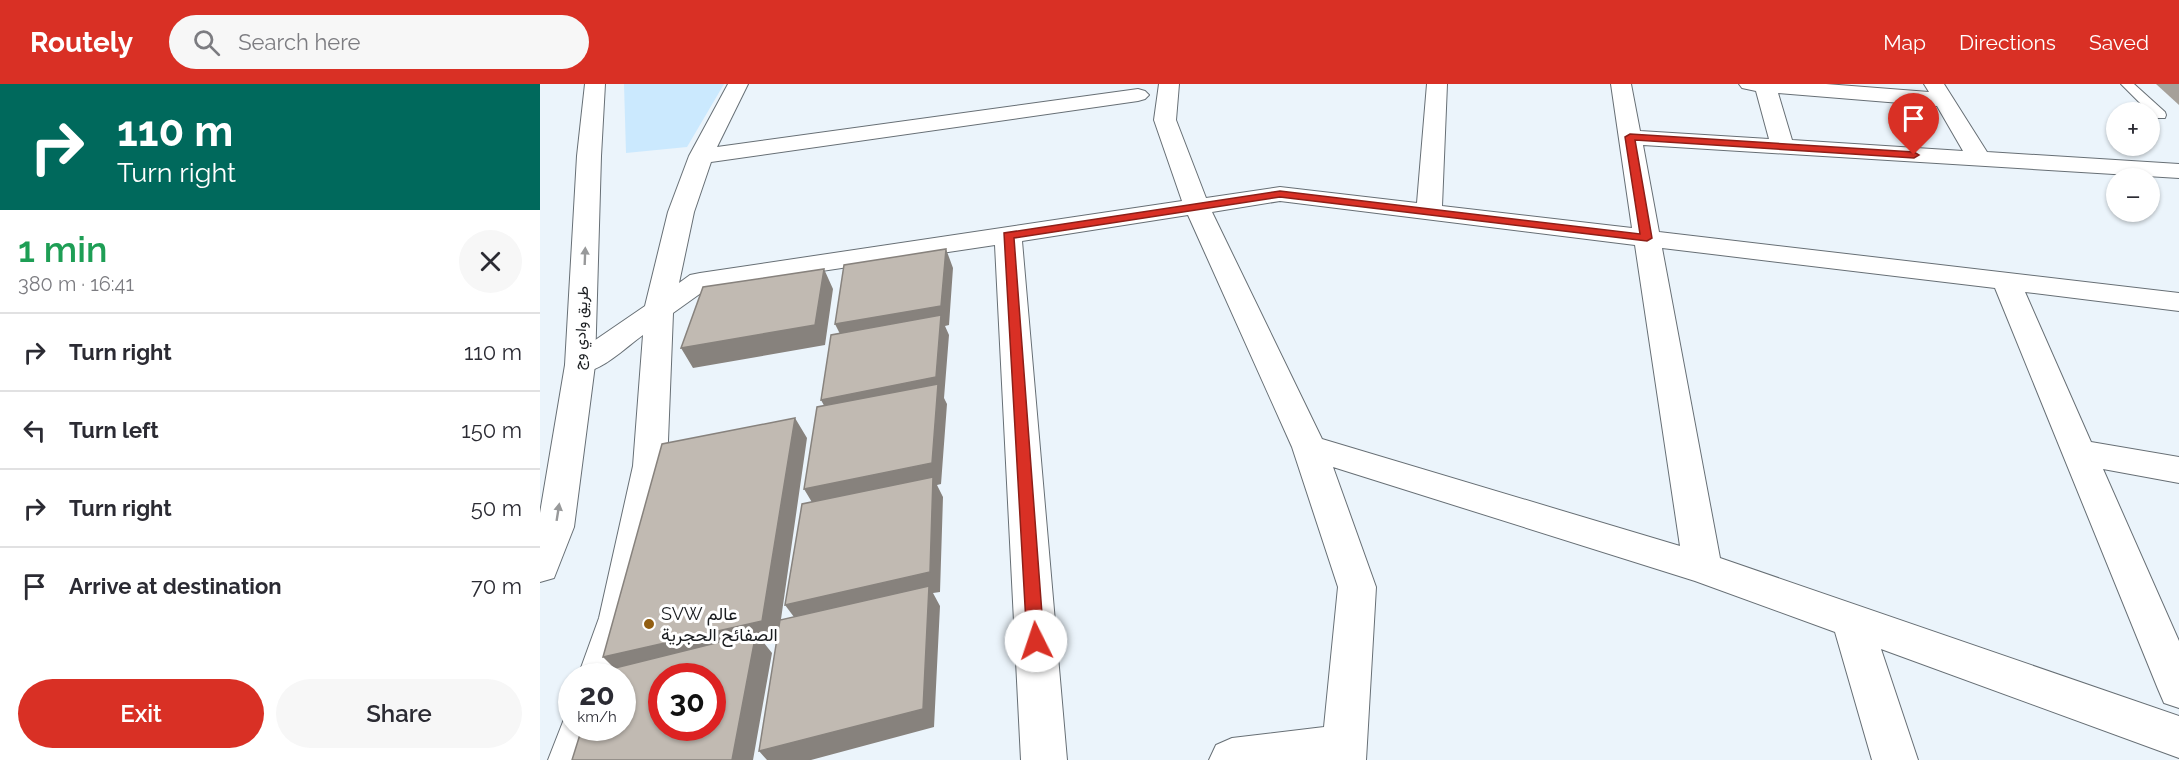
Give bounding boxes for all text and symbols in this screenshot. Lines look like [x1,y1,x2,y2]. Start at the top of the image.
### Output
search box [169,15,589,69]
text: Routely [30,26,133,59]
icon: search [190,26,223,59]
text: Search here [238,29,360,55]
text: Map [1883,30,1926,55]
text: Directions [1959,30,2056,55]
text: Saved [2089,30,2149,55]
pin [1888,93,1939,155]
icon: arrive [1897,102,1930,135]
map controls [2106,102,2160,222]
button: + [2106,102,2160,156]
text: 110 m [117,107,233,156]
icon: right [18,108,96,186]
text: Turn right [117,157,236,188]
button: − [2106,168,2160,222]
text: 1 min [18,228,107,270]
button: close [459,230,522,293]
one-way arrow [580,246,589,265]
text: 380 m · 16:41 [18,272,134,296]
street label: طريق وادي وج [570,285,596,371]
icon: right [18,336,51,369]
text: Turn right [69,339,172,365]
text: 110 m [464,339,522,365]
icon: left [18,414,51,447]
text: Turn left [69,417,159,443]
text: 150 m [461,417,522,443]
icon: right [18,492,51,525]
text: Turn right [69,495,172,521]
text: 50 m [471,495,522,521]
one-way arrow [554,502,563,521]
icon: arrive [18,570,51,603]
text: Arrive at destination [69,573,282,599]
text: 70 m [471,573,522,599]
place label: SVW عالم الصفائح الحجرية [661,603,778,647]
position arrow [1004,609,1068,673]
marker: SVW عالم الصفائح الحجرية [642,617,656,631]
speed limit sign: 30 [648,663,726,741]
text: 20 [579,677,615,712]
button: Exit [18,679,264,748]
button: Share [276,679,522,748]
text: km/h [577,708,617,726]

